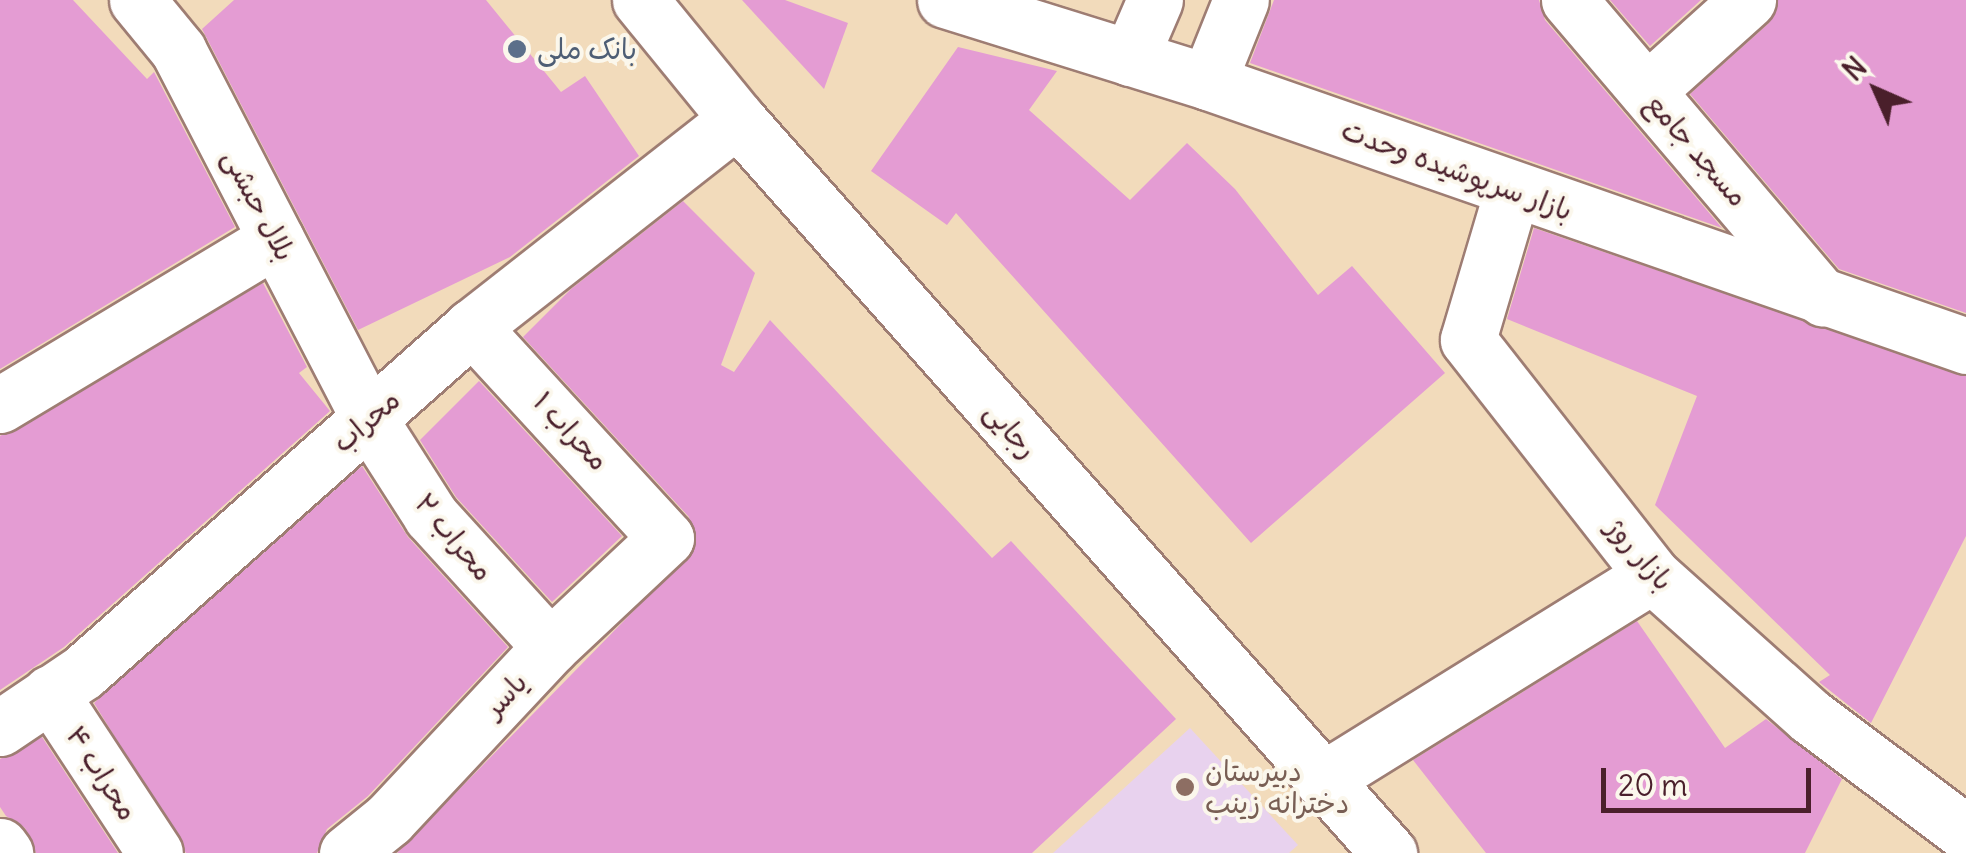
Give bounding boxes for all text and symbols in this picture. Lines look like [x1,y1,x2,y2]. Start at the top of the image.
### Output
place label: بانک ملی [537,32,637,66]
marker: بانک ملی [506,38,528,60]
north arrow [1826,40,1926,140]
text: N [1835,49,1874,88]
street label: مسجد جامع [1639,87,1755,213]
street label: بازار سرپوشیده وحدت [1337,113,1577,227]
street label: بلال حبشی [216,144,302,266]
street label: محراب [326,383,406,459]
street label: محراب ۱ [526,385,616,477]
street label: رجایی [978,395,1044,465]
street label: محراب ۲ [408,487,500,587]
street label: بازار روژ [1599,511,1681,597]
street label: یاسر [476,666,534,724]
street label: محراب ۴ [59,720,145,826]
scale bar [1606,748,1816,810]
place label: دبیرستان دخترانه زینب [1205,754,1349,820]
text: 20 m [1618,766,1688,804]
marker: دبیرستان دخترانه زینب [1174,776,1196,798]

